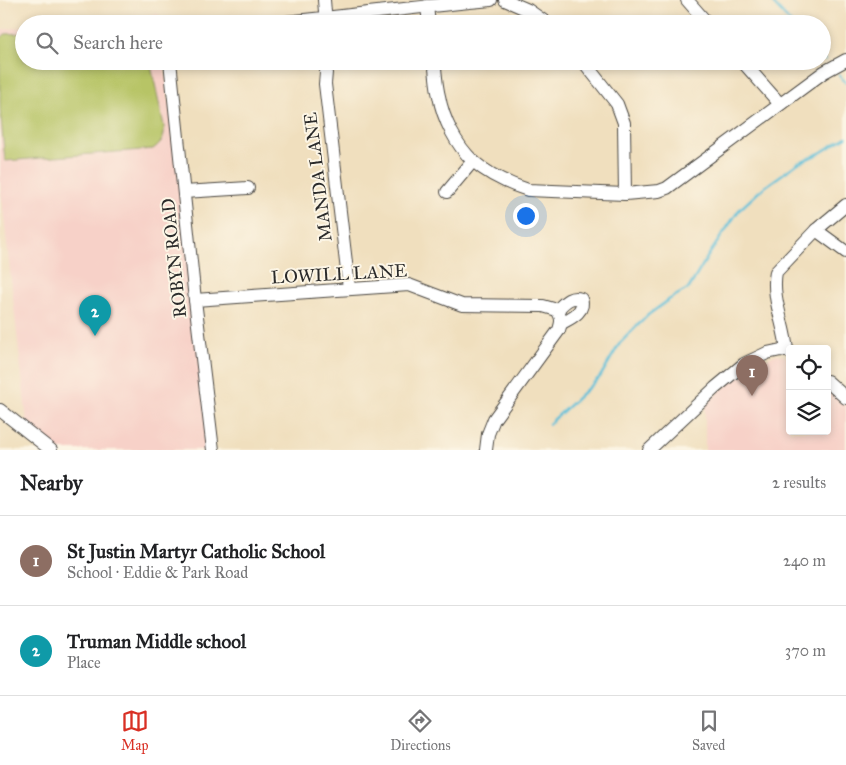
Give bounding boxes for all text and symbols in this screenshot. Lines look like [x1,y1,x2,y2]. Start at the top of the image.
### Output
search box [15,15,831,70]
icon: search [33,29,61,57]
text: Search here [73,31,163,54]
street label: MANDA LANE [299,111,337,243]
street label: ROBYN ROAD [157,197,191,319]
your location [513,203,539,229]
street label: LOWILL LANE [270,259,408,289]
pin: 2 [79,295,111,336]
map controls [786,345,831,435]
button: locate [786,345,831,390]
pin: 1 [736,355,768,396]
button: layers [786,390,831,435]
text: Nearby [20,470,83,496]
text: 2 results [772,473,826,492]
text: St Justin Martyr Catholic School [67,540,325,563]
text: 1 [33,551,39,570]
text: 240 m [783,551,826,570]
text: School · Eddie & Park Road [67,563,248,582]
text: Truman Middle school [67,630,246,653]
text: 2 [32,641,40,660]
text: 370 m [785,641,826,660]
text: Place [67,653,101,672]
tab: Map [121,707,149,754]
tab: Directions [390,707,451,754]
tab: Saved [692,707,725,754]

